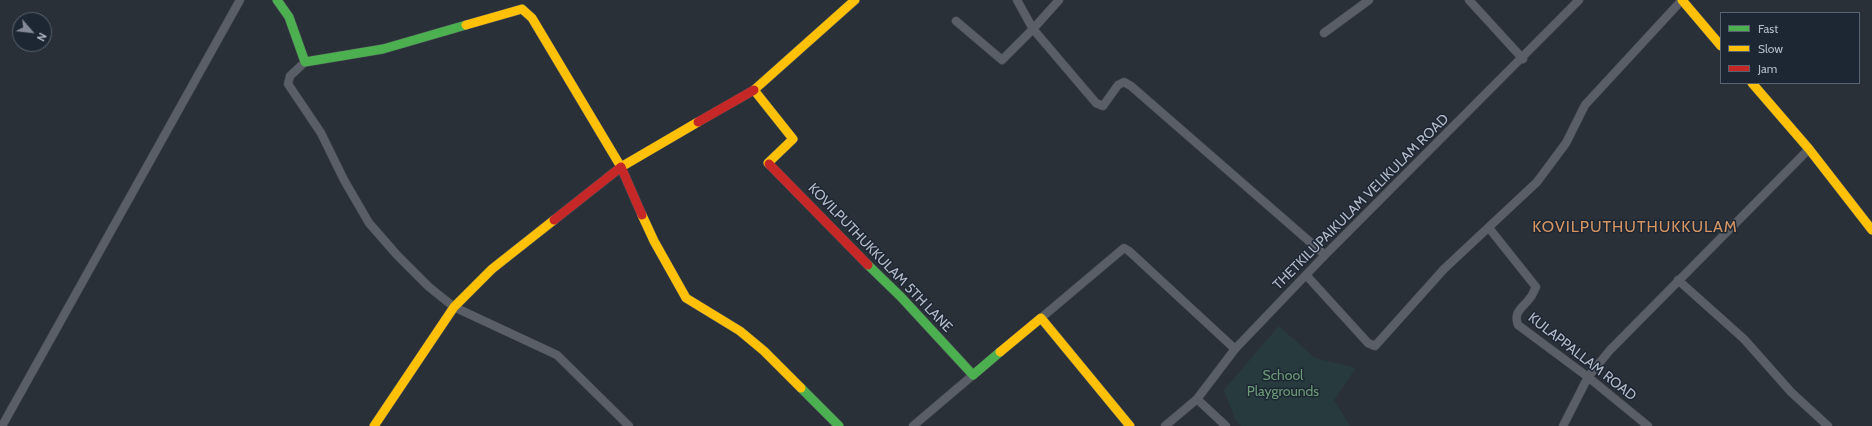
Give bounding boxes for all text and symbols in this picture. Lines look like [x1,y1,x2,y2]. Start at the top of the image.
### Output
north arrow [12,12,52,52]
legend [1720,12,1860,84]
text: Fast [1758,21,1778,36]
text: N [34,30,50,44]
text: Slow [1758,41,1783,56]
text: Jam [1758,61,1777,76]
street label: THETKILUPAIKULAM VELIKULAM ROAD [1270,111,1452,293]
street label: KOVILPUTHUKKULAM 5TH LANE [804,180,956,336]
district label: KOVILPUTHUTHUKKULAM [1532,217,1738,237]
street label: KULAPPALLAM ROAD [1524,309,1640,405]
park label: School Playgrounds [1247,368,1319,400]

